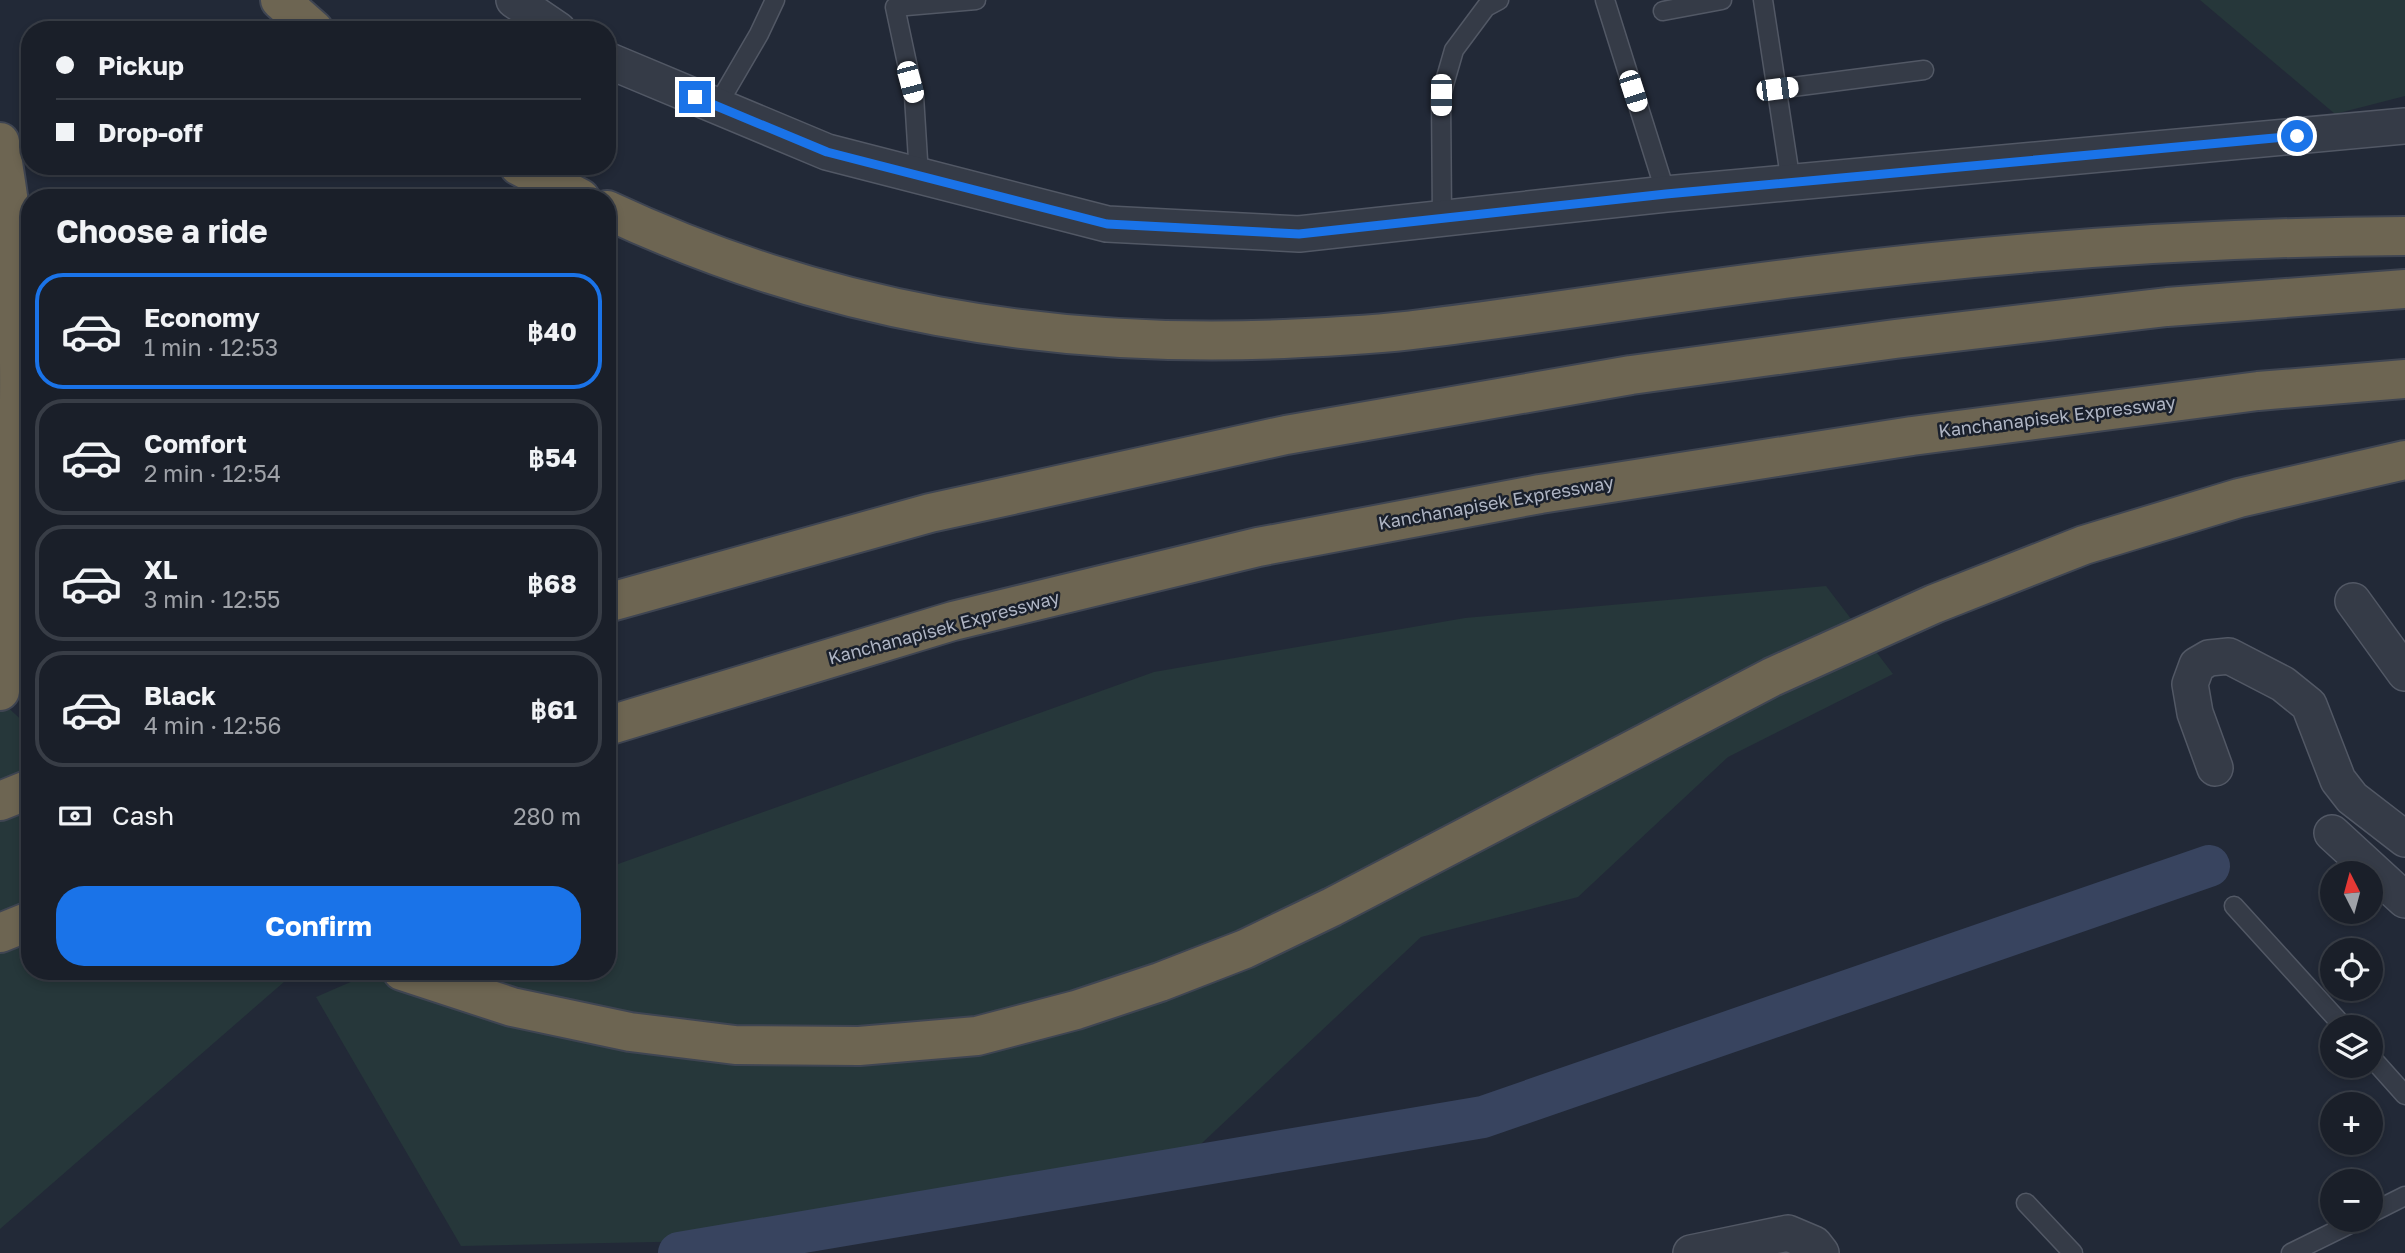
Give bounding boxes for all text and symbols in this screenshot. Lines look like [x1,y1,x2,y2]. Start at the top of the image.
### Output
text: Pickup [98,50,184,81]
car [895,59,926,105]
car [1617,68,1650,114]
car [1431,74,1452,116]
car [1755,76,1800,102]
route end [679,81,711,113]
text: Drop-off [98,117,203,148]
route start [2281,120,2313,152]
text: Choose a ride [56,212,268,250]
icon: car [60,300,123,363]
text: Economy [144,302,260,333]
text: ฿40 [527,316,577,347]
text: 1 min · 12:53 [144,333,278,361]
street label: Kanchanapisek Expressway [1937,391,2177,441]
icon: car [60,426,123,489]
text: Comfort [144,428,247,459]
text: ฿54 [528,442,577,473]
text: 2 min · 12:54 [144,459,281,487]
street label: Kanchanapisek Expressway [1376,470,1615,534]
icon: car [60,552,123,615]
text: XL [144,554,178,585]
text: ฿68 [527,568,577,599]
text: 3 min · 12:55 [144,585,280,613]
street label: Kanchanapisek Expressway [826,586,1062,669]
icon: car [60,678,123,741]
text: Black [144,680,216,711]
text: ฿61 [531,694,577,725]
text: 4 min · 12:56 [144,711,282,739]
icon: cash [56,797,94,835]
text: Cash [112,800,174,831]
text: 280 m [513,802,581,830]
north arrow [2320,861,2384,924]
map controls [2320,861,2383,1232]
button: Confirm [56,886,581,966]
button: locate [2320,938,2383,1001]
button: layers [2320,1015,2383,1078]
button: + [2320,1092,2383,1155]
button: − [2320,1169,2383,1232]

